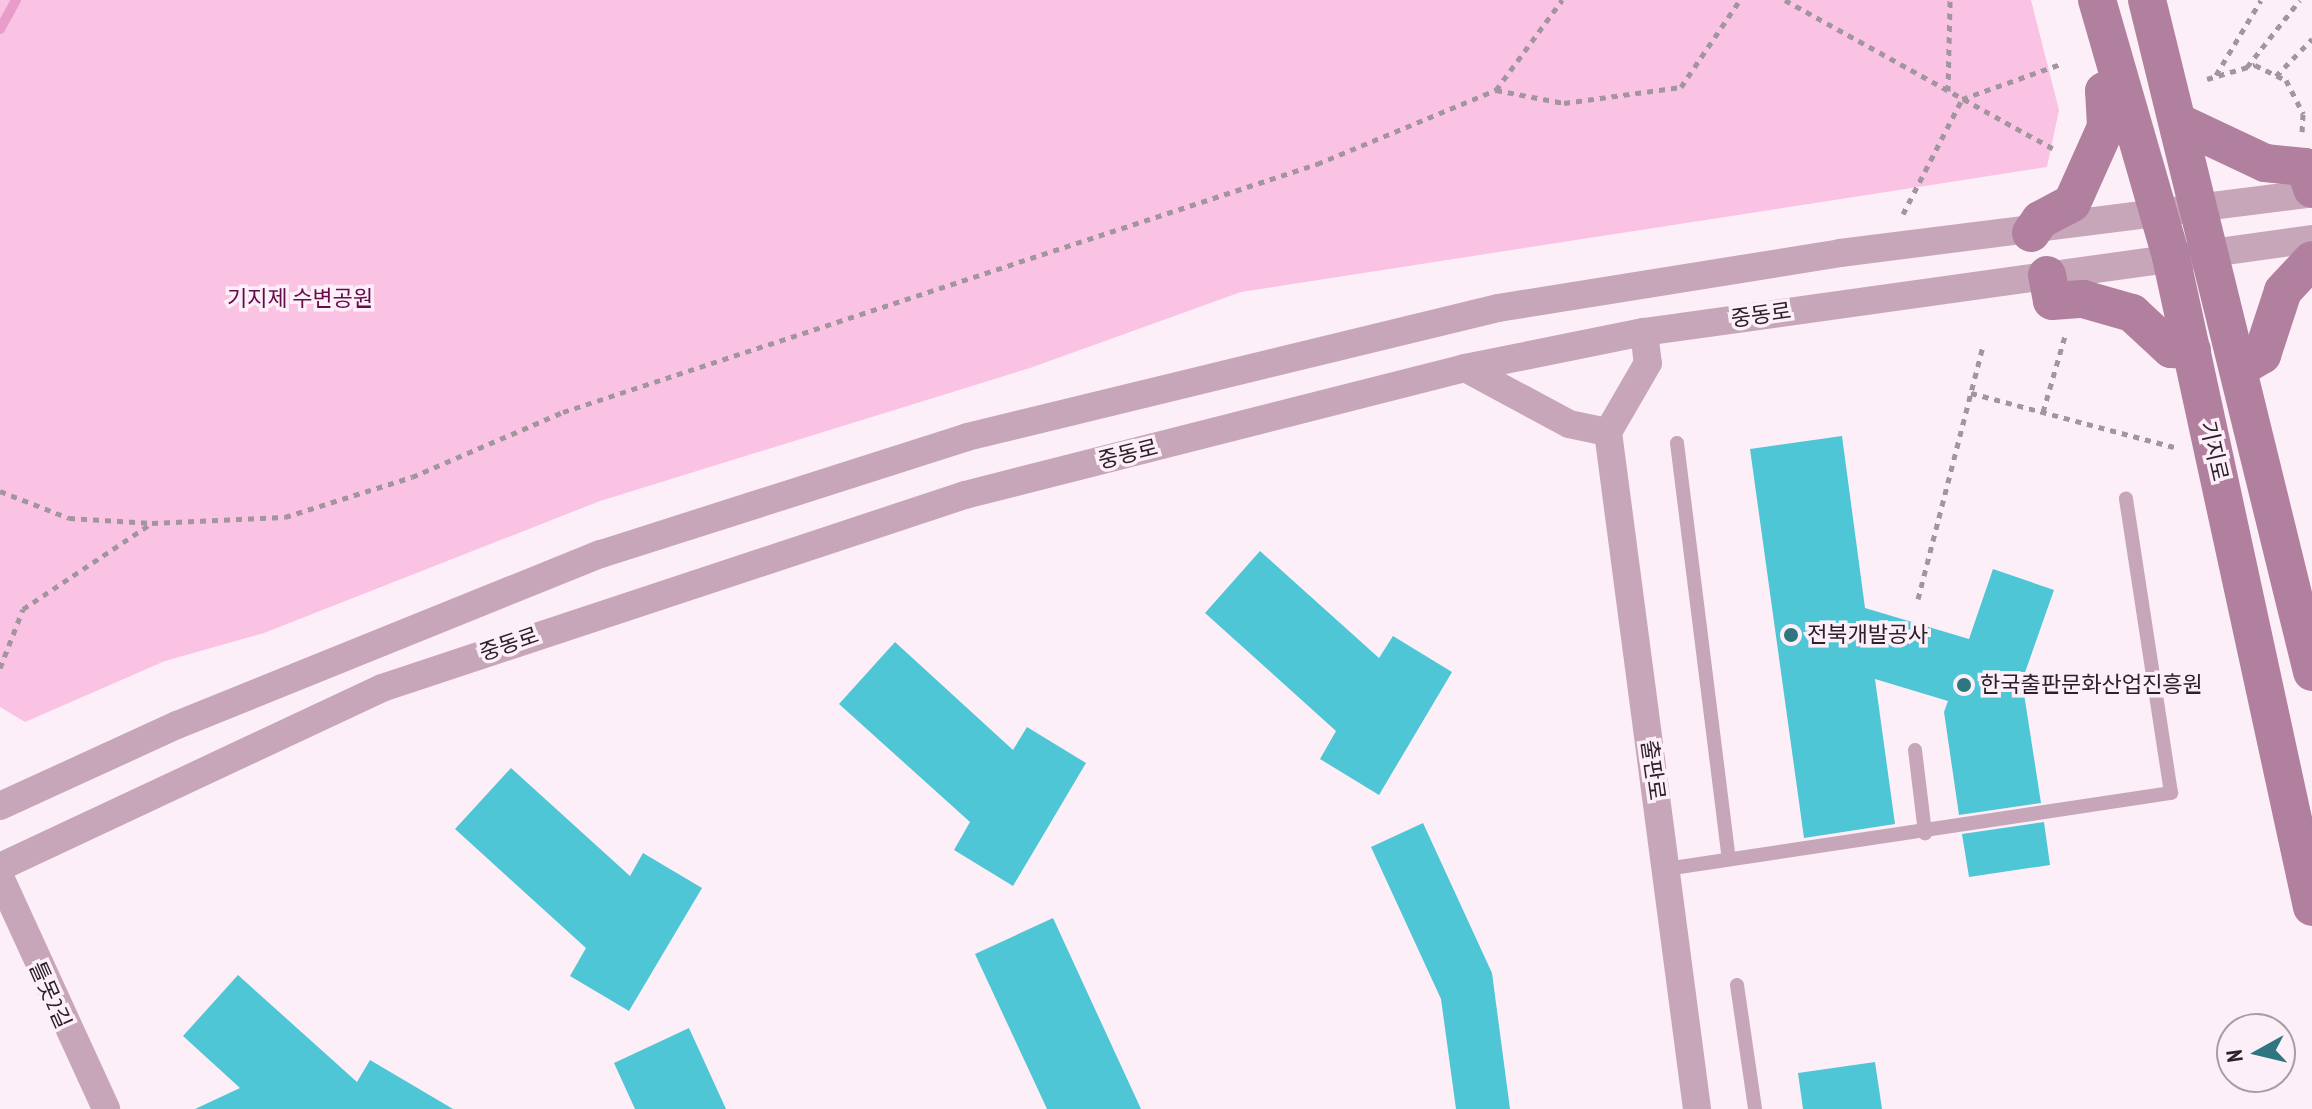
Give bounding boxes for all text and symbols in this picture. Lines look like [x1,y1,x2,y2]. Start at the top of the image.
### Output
park label: 기지제 수변공원 [227,286,373,312]
street label: 중동로 [1729,298,1793,332]
street label: 기지로 [2194,418,2234,484]
street label: 중동로 [1095,434,1161,474]
street label: 중동로 [476,622,542,666]
place label: 전북개발공사 [1807,622,1928,648]
marker: 전북개발공사 [1782,626,1800,644]
place label: 한국출판문화산업진흥원 [1980,672,2203,698]
marker: 한국출판문화산업진흥원 [1955,676,1973,694]
street label: 출판로 [1636,738,1670,802]
street label: 틀못2길 [24,957,76,1033]
north arrow [2216,1013,2296,1093]
text: N [2220,1048,2249,1064]

